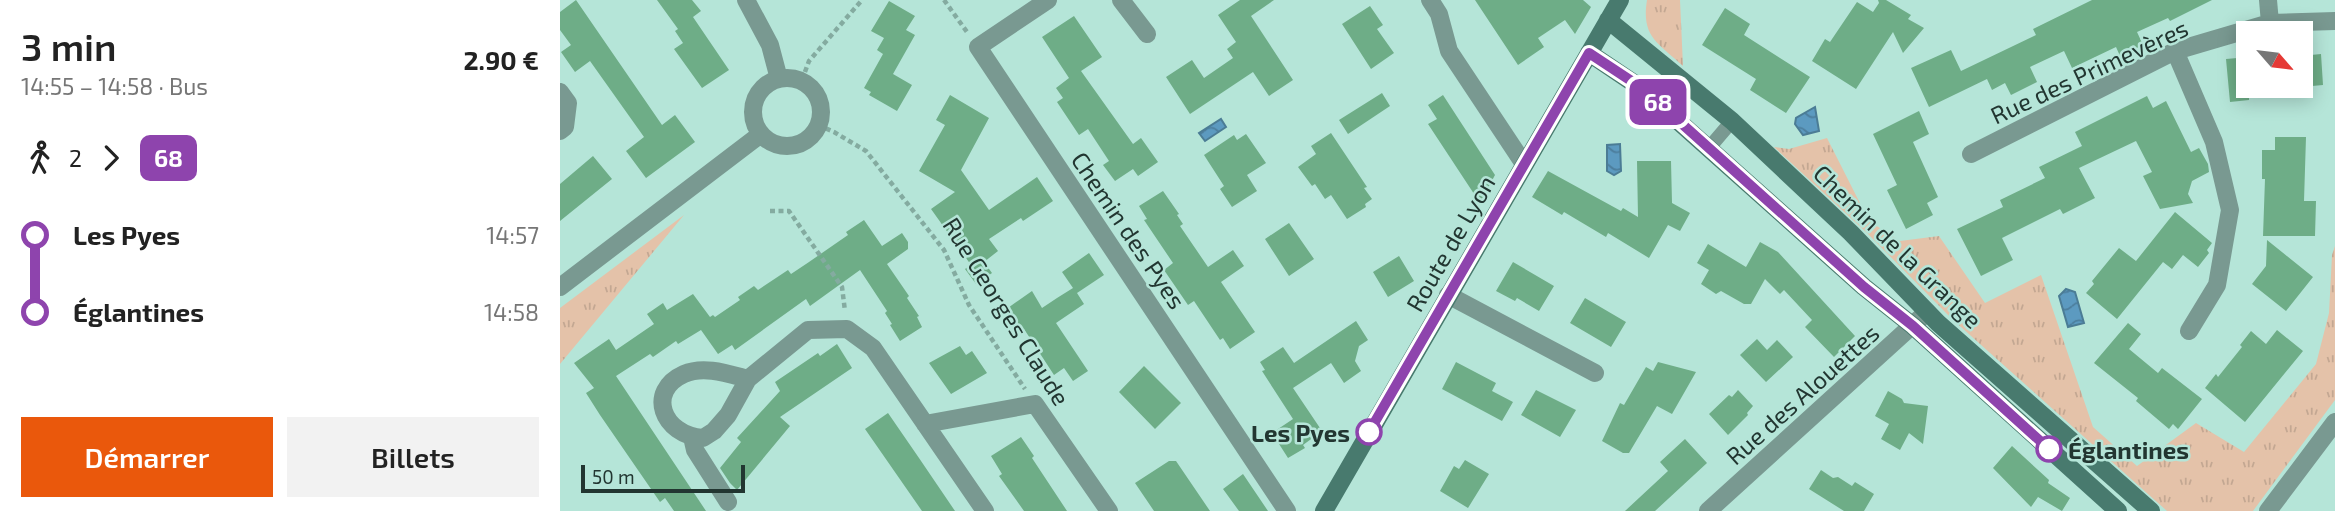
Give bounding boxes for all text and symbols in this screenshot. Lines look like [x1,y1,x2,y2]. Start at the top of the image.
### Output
street label: Rue des Primevères [1986,13,2192,129]
north arrow [2236,21,2314,98]
map controls [2236,21,2313,98]
text: 3 min [21,23,117,69]
text: 2.90 € [463,44,539,75]
text: 14:55 – 14:58 · Bus [21,72,208,100]
line badge: 68 [1626,79,1690,125]
text: 68 [1643,87,1673,116]
icon: walk [21,139,59,177]
icon: forward [92,139,130,177]
text: 68 [154,143,183,172]
text: 2 [69,144,82,172]
street label: Chemin des Pyes [1066,146,1192,314]
street label: Chemin de la Grange [1808,158,1988,334]
street label: Route de Lyon [1399,170,1501,316]
street label: Rue Georges Claude [937,212,1077,410]
text: Les Pyes [73,219,180,250]
text: 14:57 [486,221,539,249]
text: Églantines [73,296,204,327]
text: 14:58 [484,298,539,326]
street label: Rue des Alouettes [1719,318,1885,470]
button: Démarrer [21,417,273,497]
button: Billets [287,417,539,497]
place label: Les Pyes [1251,418,1350,447]
marker: Les Pyes [1356,419,1382,445]
place label: Églantines [2068,435,2189,464]
marker: Églantines [2036,436,2062,462]
scale bar [581,462,746,494]
text: 50 m [592,465,635,488]

